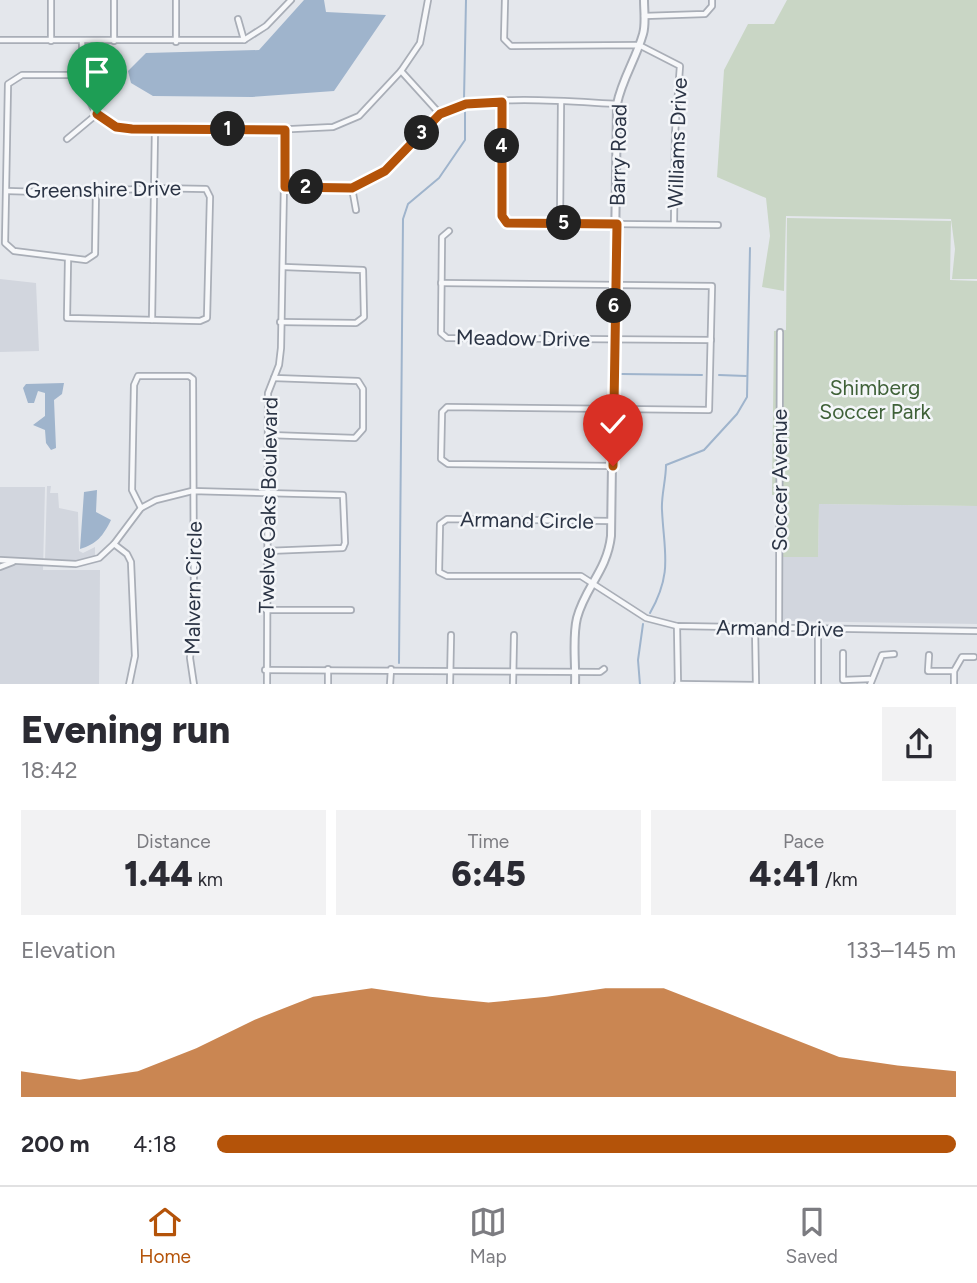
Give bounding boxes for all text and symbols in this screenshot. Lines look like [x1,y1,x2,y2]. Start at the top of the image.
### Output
pin [67,42,127,114]
icon: arrive [78,53,116,91]
street label: Williams Drive [662,77,692,209]
street label: Barry Road [605,104,631,206]
pin: 1 [210,111,246,146]
pin: 3 [404,116,440,150]
text: 1 [223,117,232,140]
text: 3 [416,121,427,144]
pin: 4 [484,128,520,164]
text: 4 [495,134,508,157]
pin: 2 [288,170,324,204]
street label: Greenshire Drive [25,175,181,203]
text: 2 [300,175,311,198]
pin: 5 [546,206,582,241]
text: 5 [558,211,569,234]
pin: 6 [596,288,632,324]
text: 6 [608,294,619,317]
street label: Meadow Drive [456,324,590,352]
park label: Shimberg Soccer Park [819,375,932,424]
pin [583,394,643,466]
street label: Twelve Oaks Boulevard [254,397,282,613]
icon: check [594,405,632,443]
street label: Soccer Avenue [767,409,792,551]
street label: Armand Circle [460,506,594,534]
street label: Malvern Circle [179,521,207,655]
street label: Armand Drive [716,614,844,642]
text: Evening run [21,707,230,753]
button: share [882,707,956,781]
text: 18:42 [21,756,78,784]
text: Distance [136,830,211,853]
text: Time [468,830,509,853]
text: Pace [783,830,824,853]
text: 1.44 [124,853,193,895]
text: 6:45 [451,853,526,895]
text: 4:41 [749,853,820,895]
text: km [193,868,223,891]
text: /km [820,868,858,891]
text: Elevation [21,936,116,964]
text: 133–145 m [847,936,956,964]
text: 200 m [21,1130,90,1158]
text: 4:18 [133,1130,177,1158]
tab: Home [139,1203,191,1268]
tab: Map [469,1203,507,1268]
tab: Saved [785,1203,838,1268]

